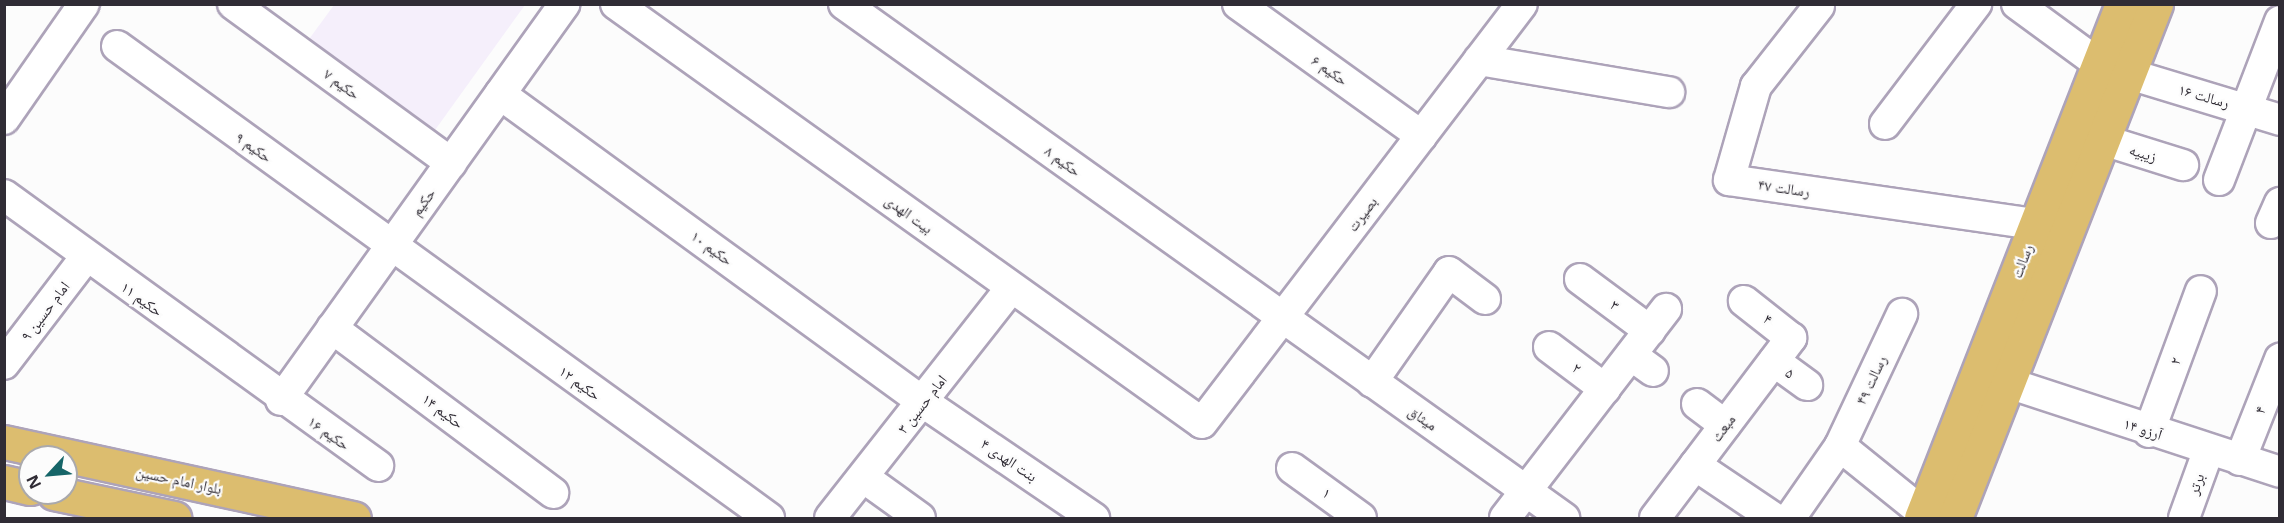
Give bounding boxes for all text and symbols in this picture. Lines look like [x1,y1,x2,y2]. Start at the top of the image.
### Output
street label: حکیم ۶ [1308,51,1352,89]
street label: حکیم ۷ [320,65,364,103]
street label: رسالت ۱۶ [2176,80,2232,112]
street label: حکیم ۹ [232,128,276,166]
street label: زیبیه [2127,140,2159,166]
street label: حکیم ۸ [1041,142,1085,180]
street label: رسالت ۴۷ [1757,175,1811,201]
street label: حکیم [407,185,439,219]
street label: بیت الهدی [882,191,936,237]
street label: بصیرت [1343,193,1381,235]
street label: حکیم ۱۰ [688,227,736,269]
street label: رسالت [2007,241,2037,281]
street label: امام حسین ۹ [17,278,73,344]
street label: حکیم ۱۱ [118,278,166,320]
street label: ۳ [1607,296,1623,314]
street label: ۴ [1760,310,1776,328]
street label: رسالت ۴۹ [1852,353,1890,407]
street label: ۲ [2165,355,2185,367]
street label: ۲ [1569,359,1585,377]
street label: حکیم ۱۲ [556,362,604,404]
street label: ۵ [1782,364,1798,382]
street label: امام حسین ۳ [893,371,951,437]
street label: حکیم ۱۴ [419,390,467,432]
street label: میثاق [1405,402,1441,434]
street label: ۴ [2250,404,2270,416]
street label: مبعث [1707,411,1739,445]
street label: حکیم ۱۶ [305,412,353,454]
street label: ۱۴ آرزو [2121,414,2165,444]
street label: بنت الهدی ۴ [977,435,1041,485]
north arrow [18,445,78,505]
street label: بلوار امام حسین [134,462,224,498]
text: N [21,471,46,493]
street label: برتر [2184,471,2208,497]
street label: ۱ [1319,484,1335,502]

